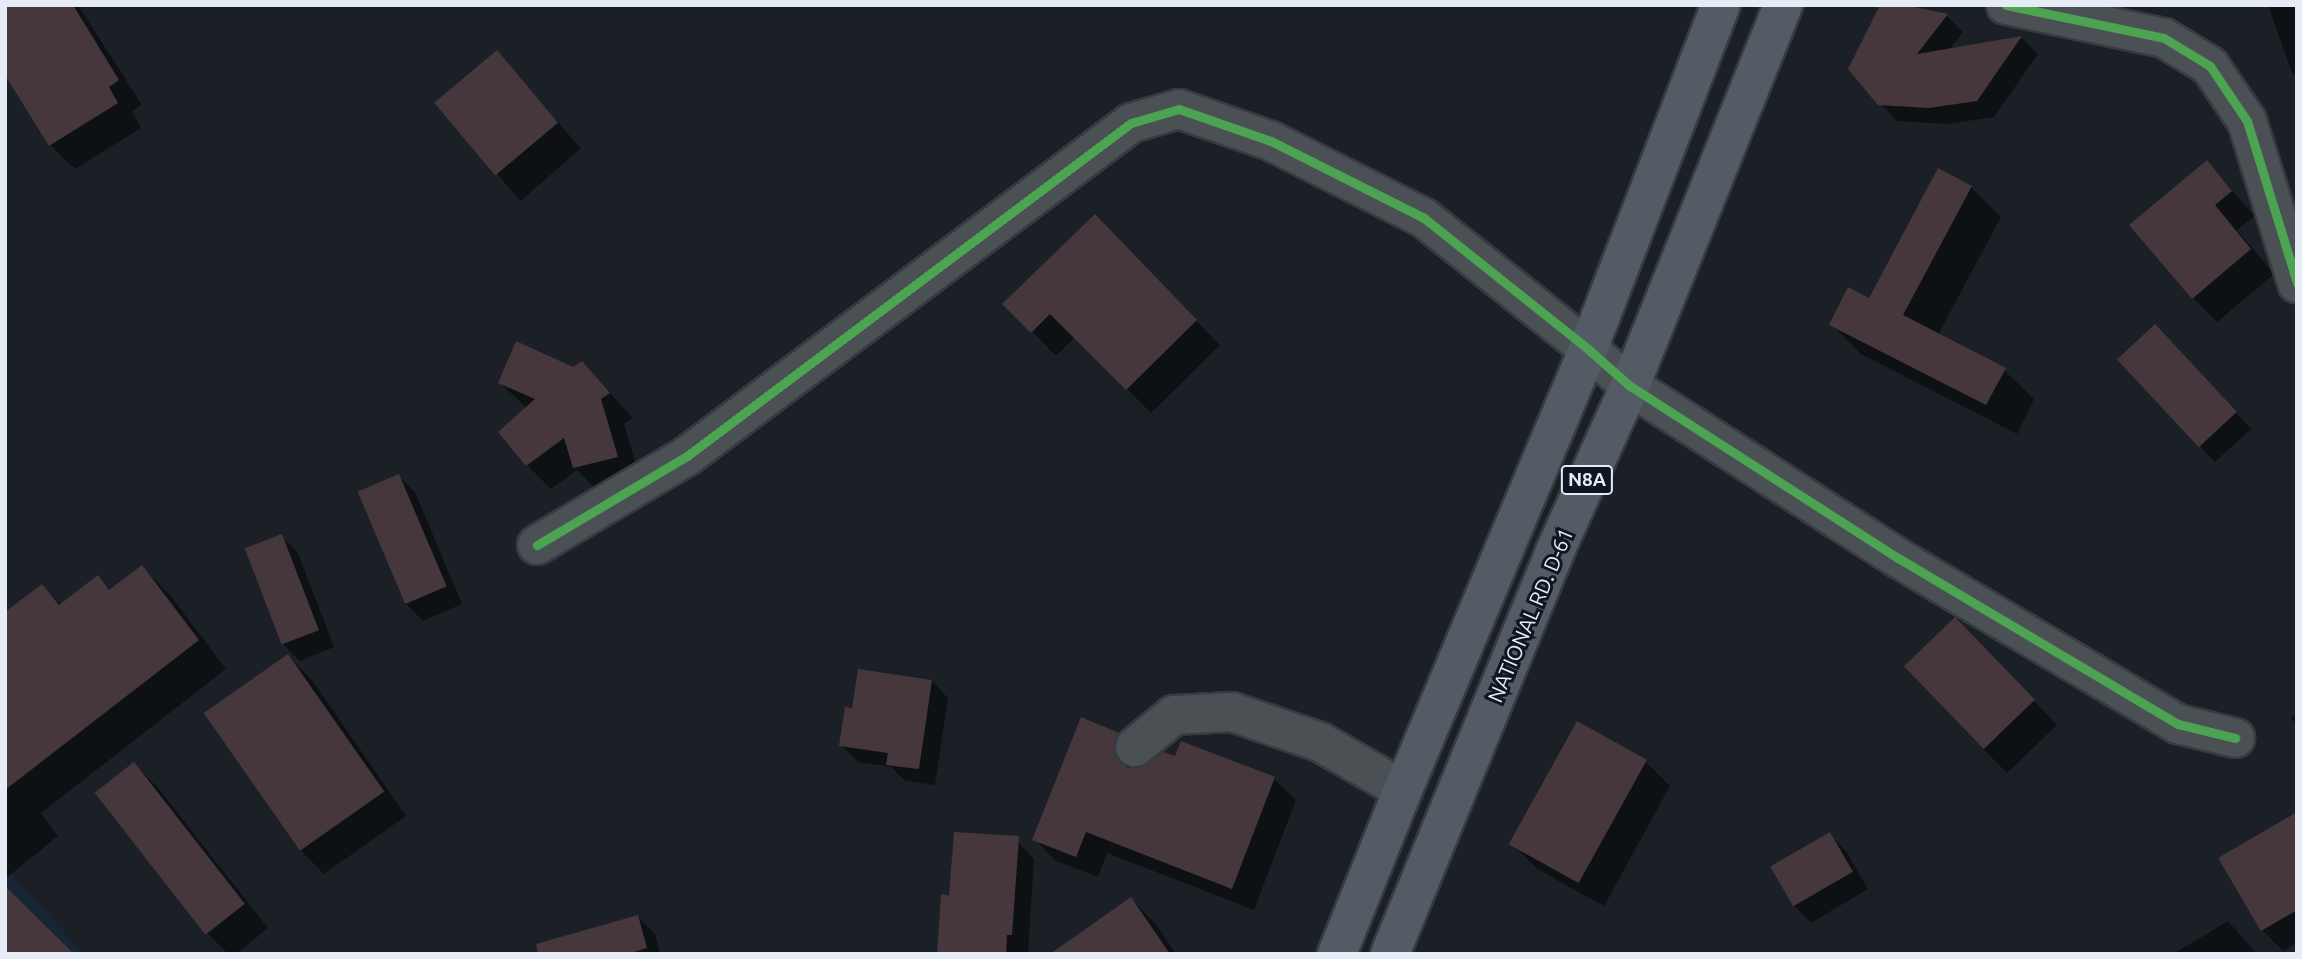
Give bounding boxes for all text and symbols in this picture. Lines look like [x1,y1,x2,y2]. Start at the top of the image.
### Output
road number: N8A [1561,464,1613,495]
street label: NATIONAL RD. D-61 [1482,524,1578,706]

